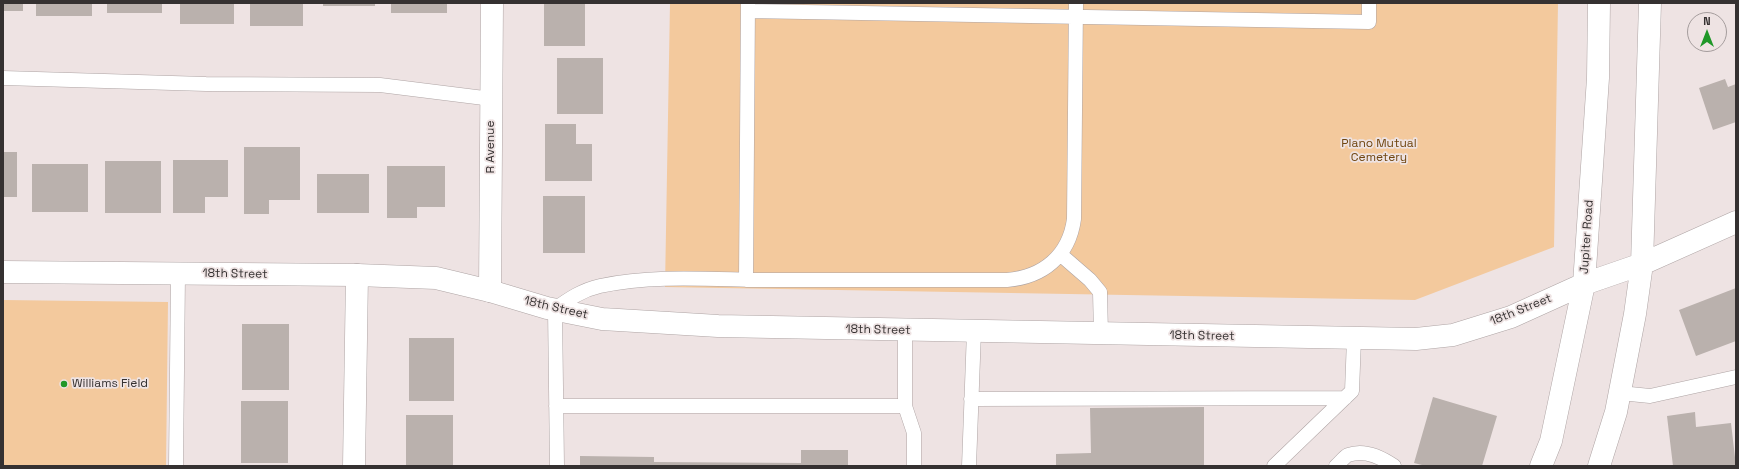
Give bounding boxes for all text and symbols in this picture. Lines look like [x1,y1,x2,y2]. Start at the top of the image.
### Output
north arrow [1687,12,1727,52]
text: N [1703,14,1711,28]
street label: R Avenue [484,120,498,174]
park label: Plano Mutual Cemetery [1341,137,1417,165]
street label: Jupiter Road [1577,199,1597,275]
street label: 18th Street [202,266,268,282]
street label: 18th Street [1488,291,1554,329]
street label: 18th Street [523,294,589,322]
street label: 18th Street [845,322,911,338]
street label: 18th Street [1169,328,1235,344]
place label: Williams Field [72,377,148,391]
marker: Williams Field [59,379,69,389]

